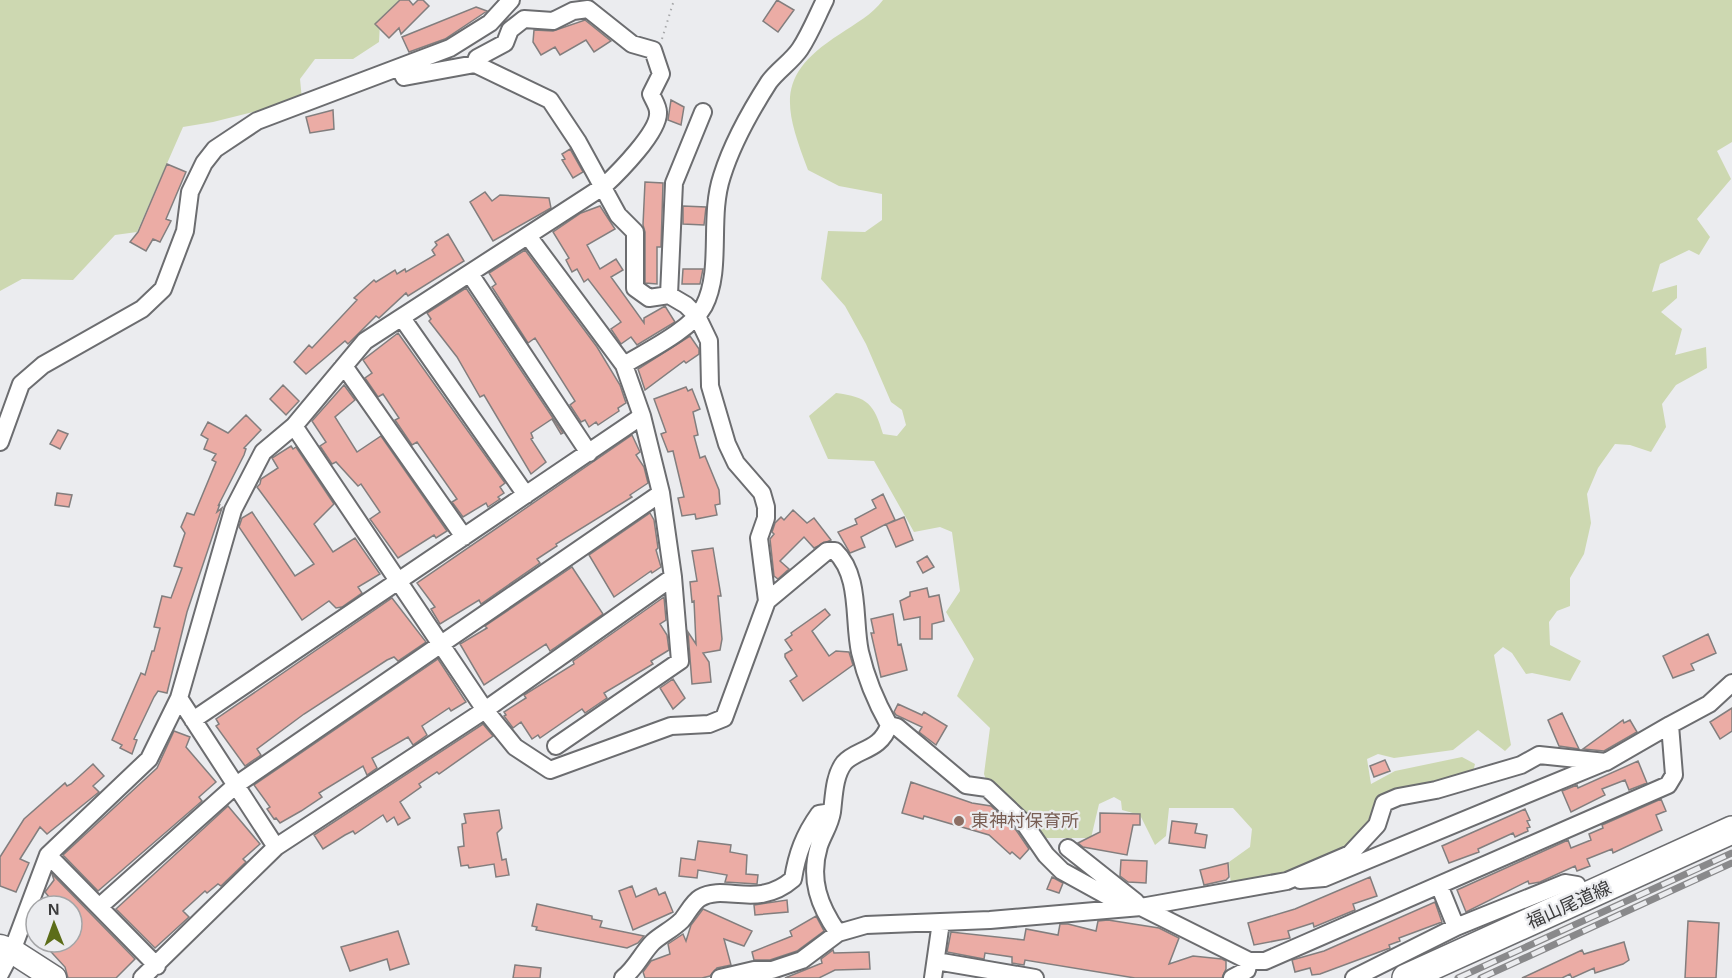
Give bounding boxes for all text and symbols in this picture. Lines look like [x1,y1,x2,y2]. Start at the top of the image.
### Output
place label: 東神村保育所 [971,811,1079,831]
marker: 東神村保育所 [952,814,966,828]
street label: 福山尾道線 [1524,878,1614,932]
north arrow [24,894,84,954]
text: N [48,901,60,918]

